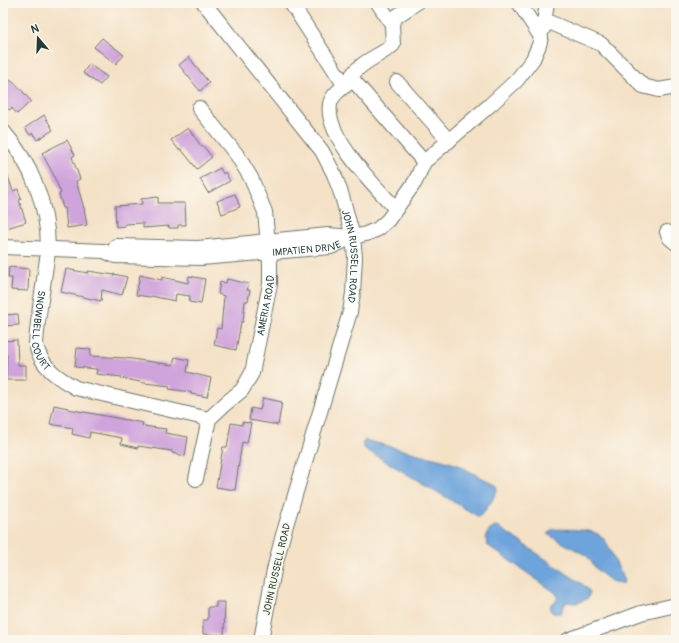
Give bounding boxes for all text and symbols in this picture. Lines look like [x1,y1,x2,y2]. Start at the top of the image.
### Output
north arrow [18,18,58,58]
text: N [29,21,41,36]
street label: JOHN RUSSELL ROAD [339,209,360,303]
street label: IMPATIEN DRIVE [272,238,343,259]
street label: AMERIA ROAD [255,275,277,337]
street label: SNOWBELL COURT [29,289,53,374]
street label: JOHN RUSSELL ROAD [261,522,293,616]

